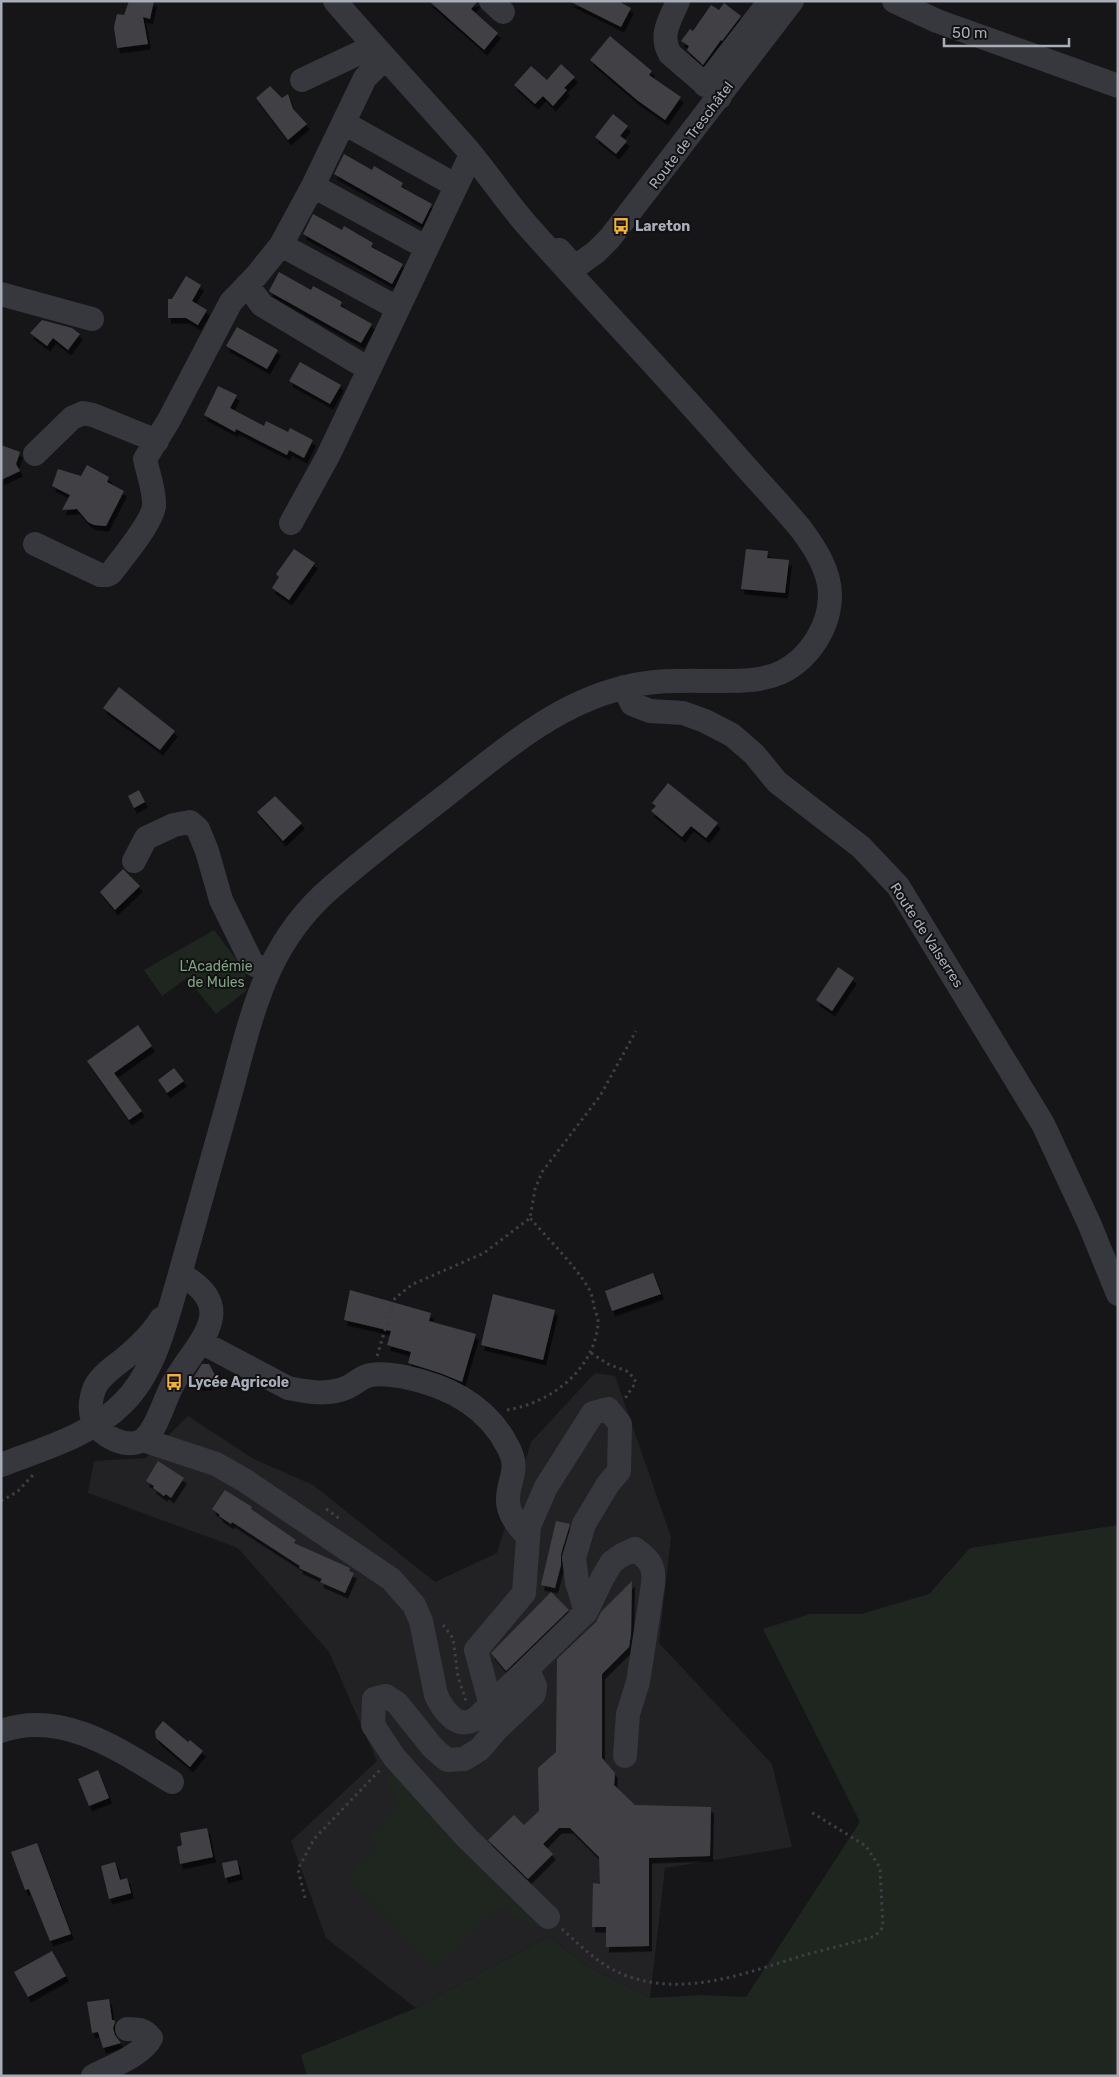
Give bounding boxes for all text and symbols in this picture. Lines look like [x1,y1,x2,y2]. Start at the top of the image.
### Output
scale bar [944,15,1069,47]
text: 50 m [952,24,987,42]
street label: Route de Treschâtel [646,79,737,192]
bus stop icon: Lareton [611,216,631,236]
place label: Lareton [635,218,690,235]
street label: Route de Valserres [886,880,967,991]
park label: L'Académie de Mules [179,958,253,991]
bus stop icon: Lycée Agricole [164,1372,184,1392]
place label: Lycée Agricole [188,1374,289,1391]

